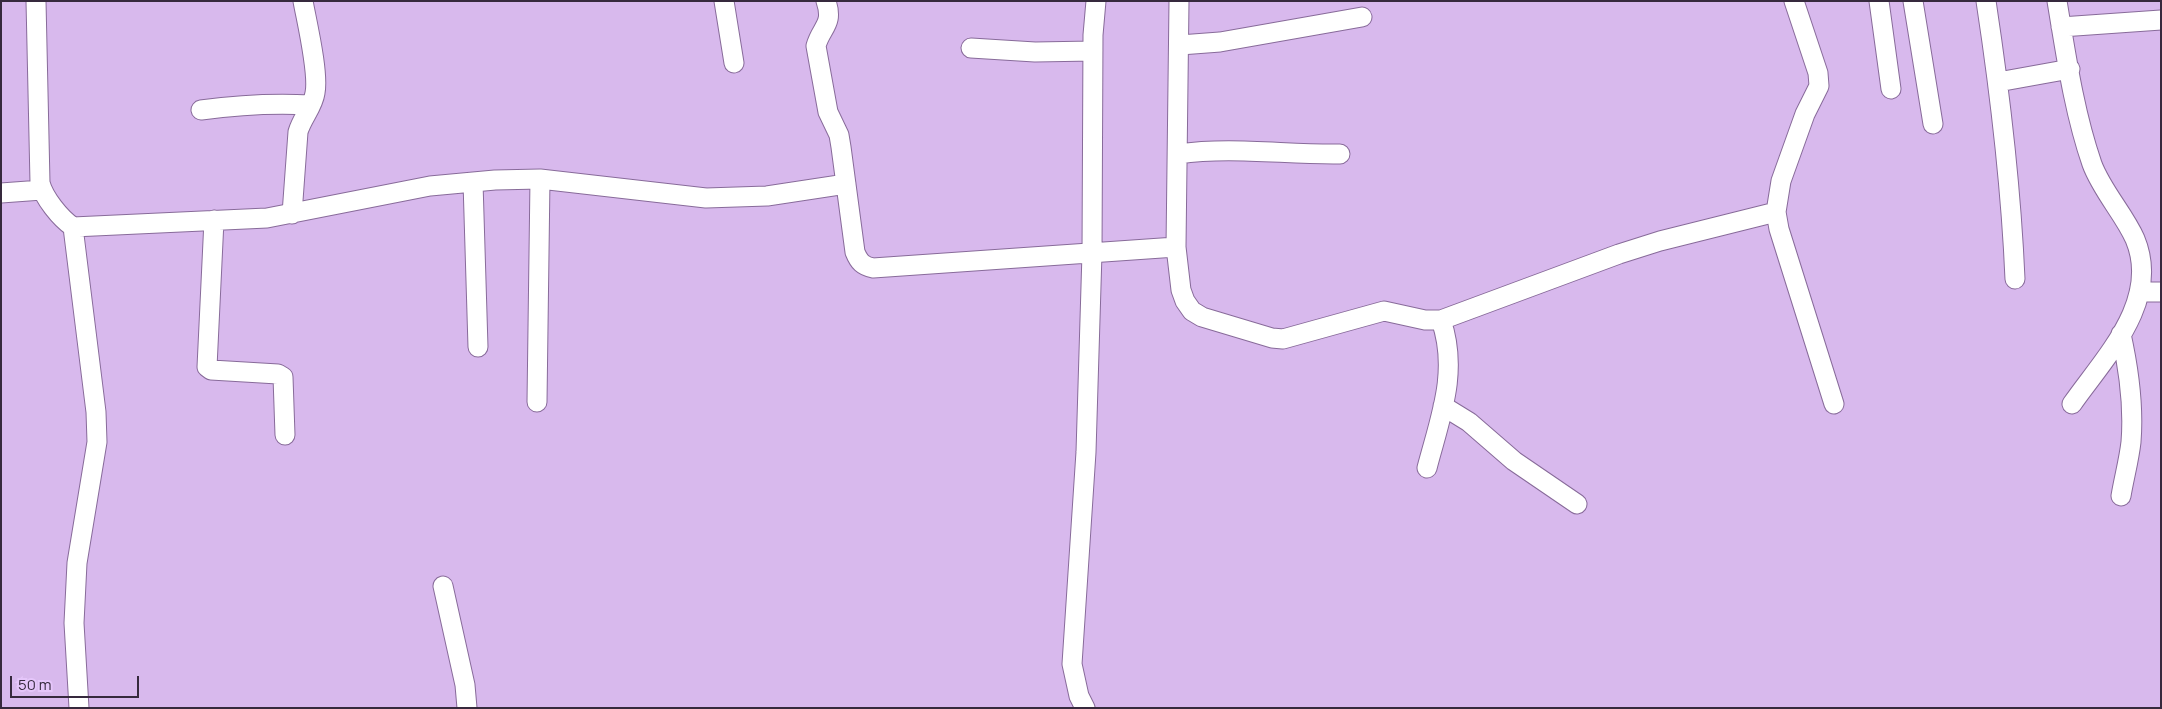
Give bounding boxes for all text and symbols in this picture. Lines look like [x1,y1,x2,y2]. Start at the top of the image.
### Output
scale bar [12,666,141,698]
text: 50 m [18,674,52,695]

